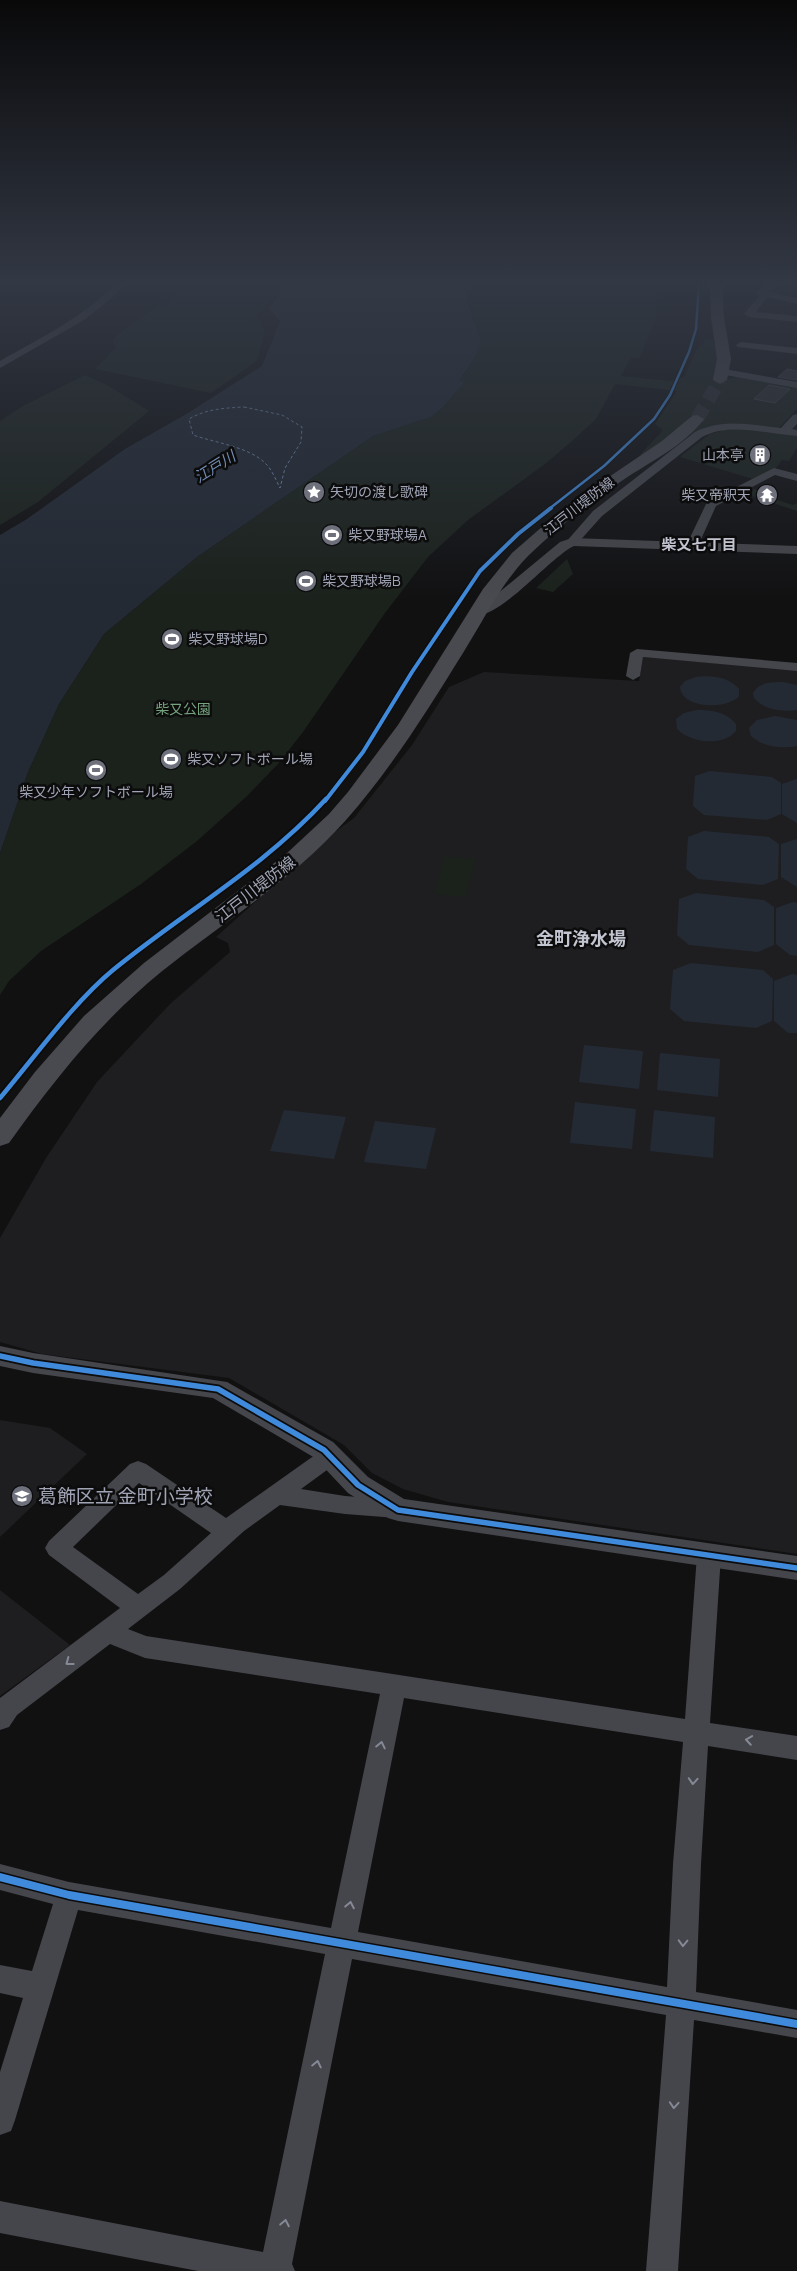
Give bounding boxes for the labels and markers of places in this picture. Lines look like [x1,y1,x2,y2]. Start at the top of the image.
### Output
building icon: 山本亭 [748,443,772,467]
place label: 山本亭 [702,445,744,464]
place icon: 矢切の渡し歌碑 [302,480,326,504]
place label: 矢切の渡し歌碑 [330,482,428,501]
temple icon: 柴又帝釈天 [755,483,779,507]
place label: 柴又帝釈天 [681,485,751,504]
sports icon: 柴又野球場A [320,523,344,547]
place label: 柴又野球場A [348,525,427,544]
sports icon: 柴又野球場B [294,569,318,593]
place label: 柴又野球場B [322,571,401,590]
sports icon: 柴又野球場D [160,627,184,651]
place label: 柴又野球場D [188,629,267,648]
sports icon: 柴又ソフトボール場 [159,747,183,771]
place label: 柴又ソフトボール場 [187,749,313,768]
sports icon: 柴又少年ソフトボール場 [84,758,108,782]
place label: 柴又少年ソフトボール場 [19,782,173,801]
place label: 葛飾区立 金町小学校 [38,1483,213,1509]
school or university icon: 葛飾区立 金町小学校 [10,1484,34,1508]

